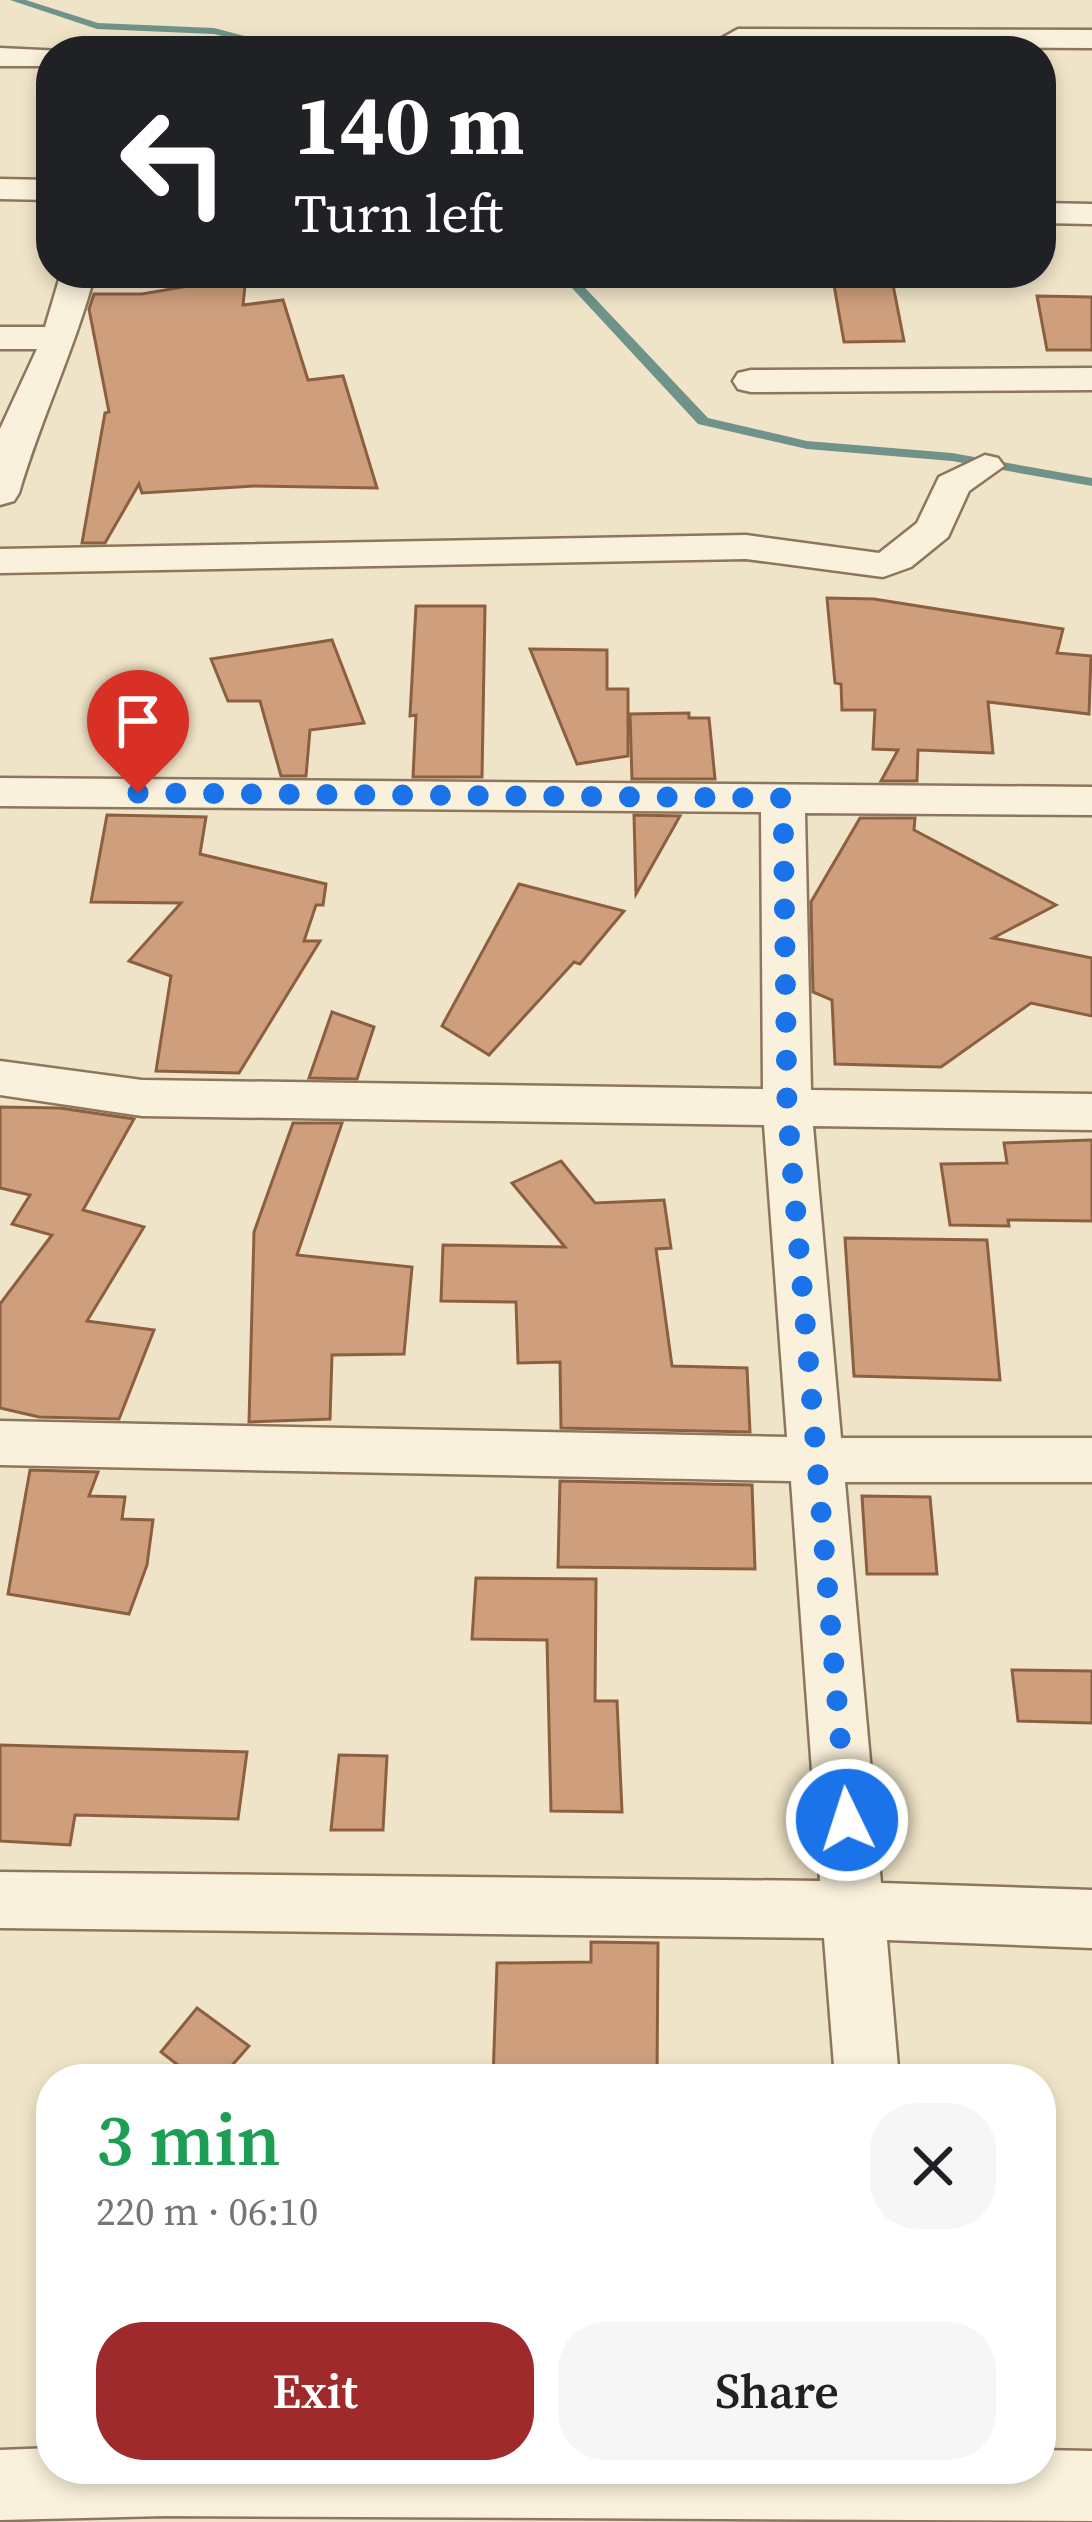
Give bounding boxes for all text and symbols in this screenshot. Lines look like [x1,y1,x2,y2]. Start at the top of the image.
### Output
text: 140 m [294,67,525,182]
icon: left [96,84,252,240]
text: Turn left [294,176,503,250]
pin [87,670,189,793]
icon: arrive [105,688,171,754]
position arrow [784,1757,910,1883]
text: 3 min [96,2090,281,2189]
button: close [870,2103,996,2229]
text: 220 m · 06:10 [96,2185,318,2238]
button: Exit [96,2322,534,2460]
button: Share [558,2322,996,2460]

